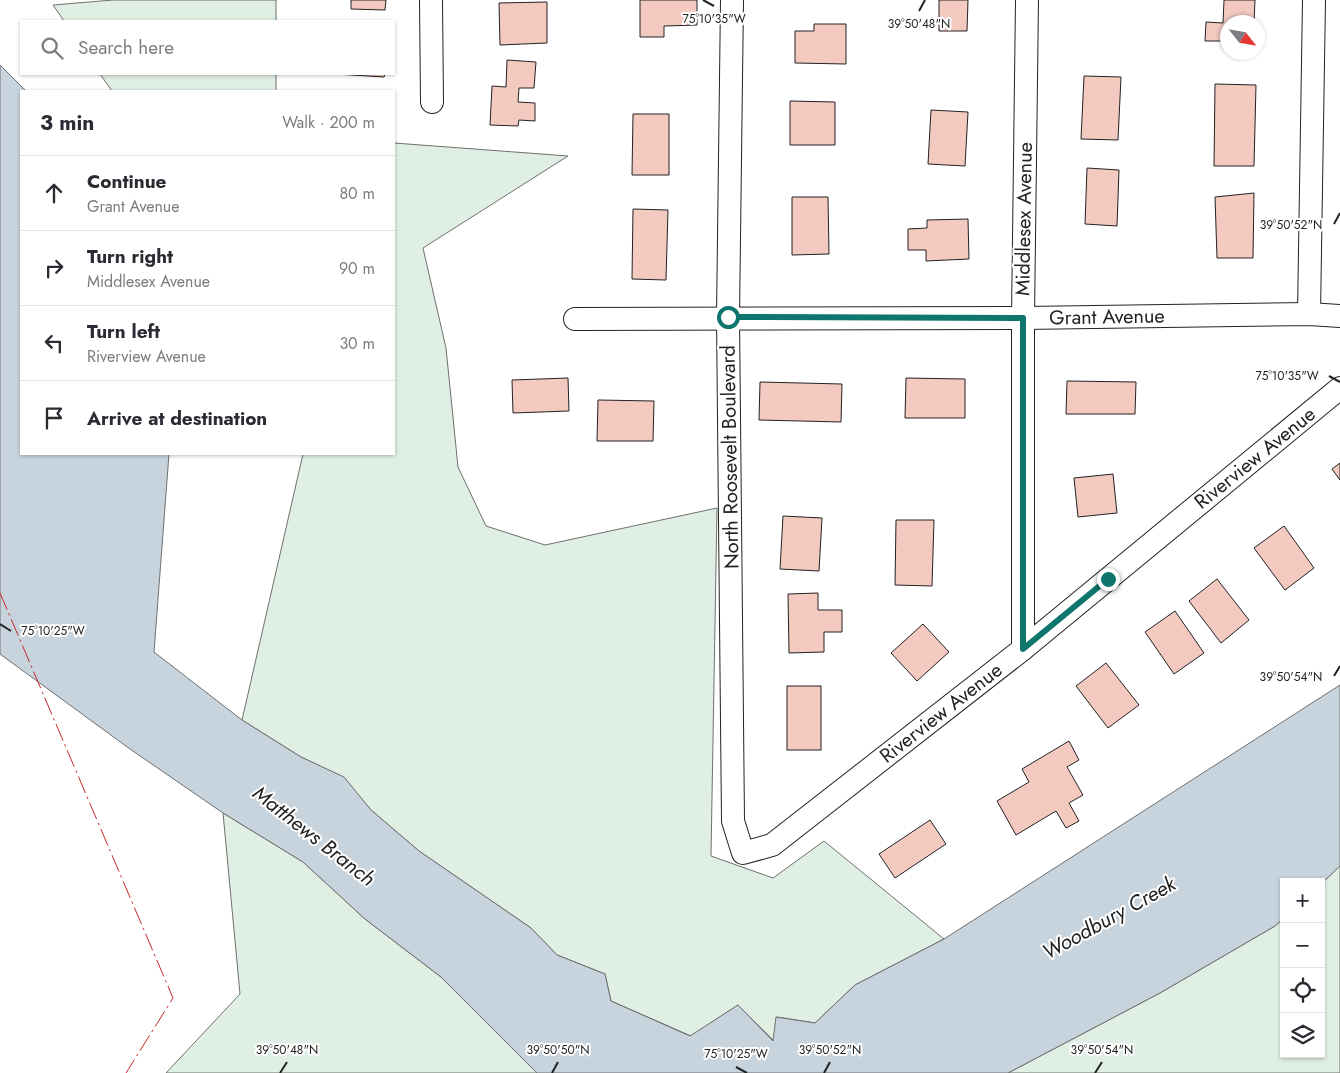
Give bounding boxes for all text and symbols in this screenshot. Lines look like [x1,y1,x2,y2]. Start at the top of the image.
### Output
text: 75°10'35"W [682,10,746,28]
text: 39°50'48"N [888,15,950,33]
north arrow [1220,15,1265,60]
search box [20,20,395,75]
icon: search [38,34,66,62]
text: Search here [78,34,174,61]
text: 3 min [40,108,94,138]
text: Walk · 200 m [282,111,375,134]
street label: Middlesex Avenue [1008,142,1040,296]
text: Continue [87,168,166,195]
icon: ahead [40,179,68,207]
text: 80 m [339,182,375,205]
text: Grant Avenue [87,195,179,218]
text: 39°50'52"N [1260,216,1322,234]
text: Turn right [87,243,173,270]
icon: right [40,254,68,282]
text: 90 m [339,257,375,280]
text: Middlesex Avenue [87,270,210,293]
street label: Grant Avenue [1049,301,1165,333]
route start [717,306,740,329]
text: Turn left [87,318,160,345]
icon: left [40,329,68,357]
text: 30 m [339,332,375,355]
text: Riverview Avenue [87,345,206,368]
street label: North Roosevelt Boulevard [714,345,746,569]
text: 75°10'35"W [1255,367,1319,385]
street label: Riverview Avenue [1188,400,1322,516]
icon: arrive [40,404,68,432]
text: Arrive at destination [87,405,267,432]
route end [1097,568,1120,591]
text: 75°10'25"W [21,622,85,640]
street label: Riverview Avenue [874,656,1008,770]
text: 39°50'54"N [1260,668,1322,686]
water label: Matthews Branch [246,779,382,893]
water label: Woodbury Creek [1037,868,1182,967]
map controls [1280,878,1325,1058]
button: + [1280,878,1325,923]
button: − [1280,923,1325,968]
button: locate [1280,968,1325,1013]
button: layers [1280,1013,1325,1058]
text: 39°50'48"N [256,1041,318,1059]
text: 39°50'50"N [526,1041,590,1059]
text: 39°50'52"N [799,1041,861,1059]
text: 39°50'54"N [1071,1041,1133,1059]
text: 75°10'25"W [704,1045,768,1063]

